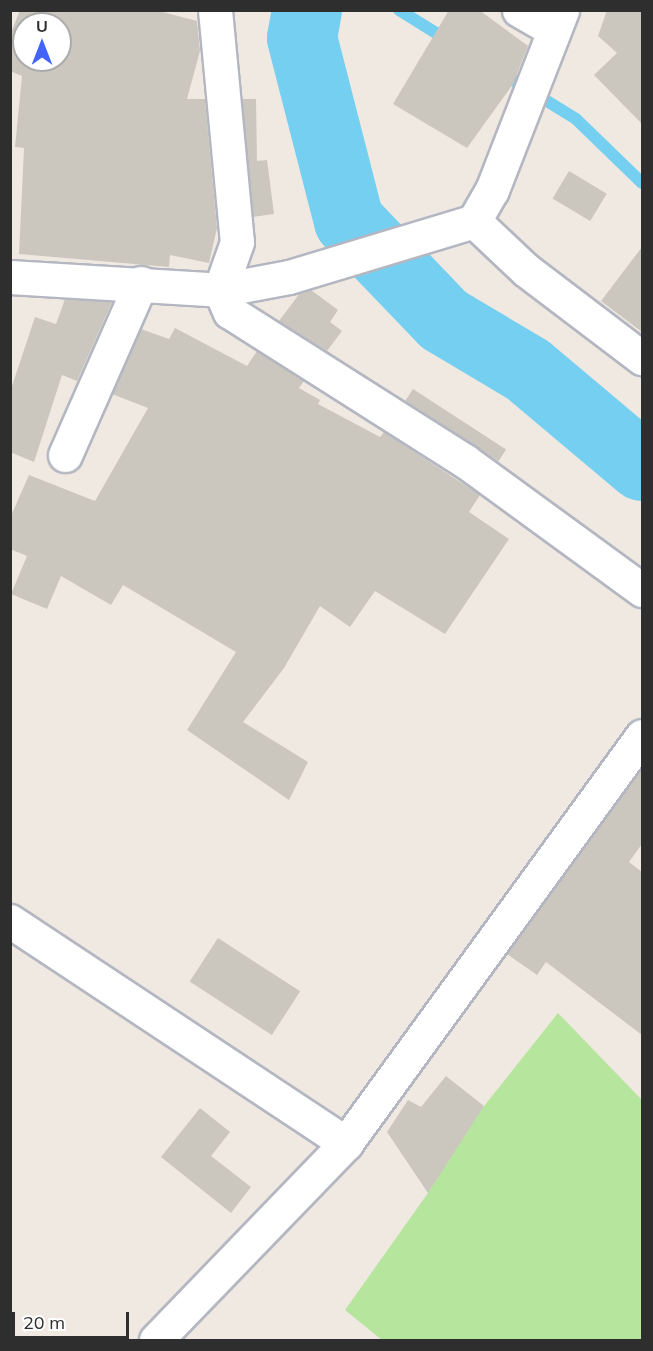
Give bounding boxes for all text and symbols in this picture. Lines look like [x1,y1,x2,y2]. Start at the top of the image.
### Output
north arrow [12,12,72,72]
text: U [36,16,48,36]
scale bar [15,1300,132,1338]
text: 20 m [23,1311,65,1334]

